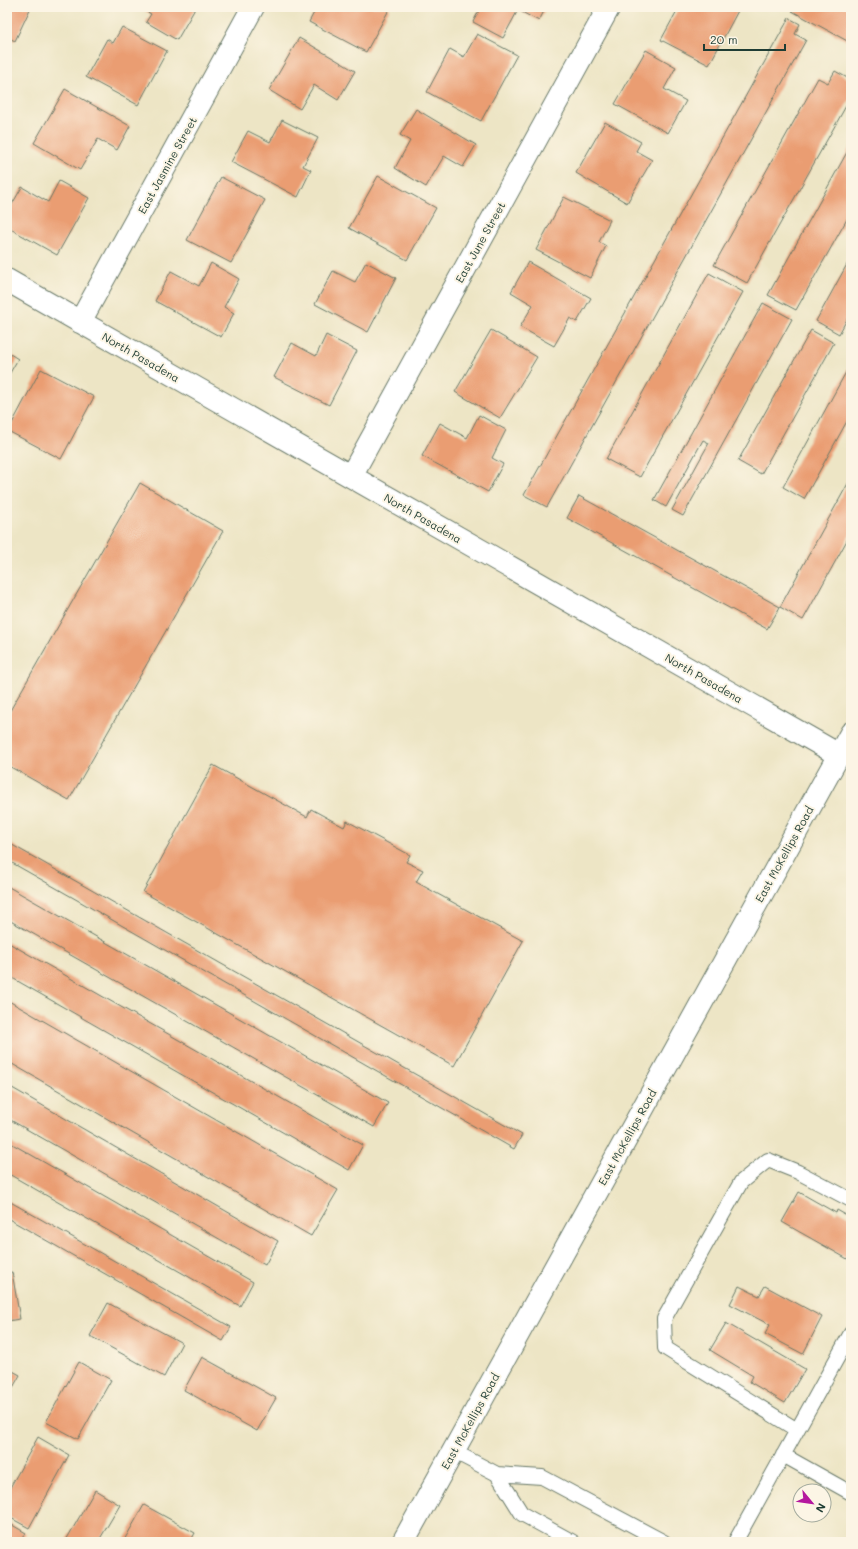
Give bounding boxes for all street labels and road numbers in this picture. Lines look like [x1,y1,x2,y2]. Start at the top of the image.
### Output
street label: East Jasmine Street [134,114,200,216]
street label: East June Street [452,199,509,285]
street label: North Pasadena [99,329,183,385]
street label: North Pasadena [381,490,465,546]
street label: North Pasadena [662,650,746,706]
street label: East McKellips Road [751,803,817,905]
street label: East McKellips Road [594,1086,660,1188]
street label: East McKellips Road [437,1370,503,1472]

